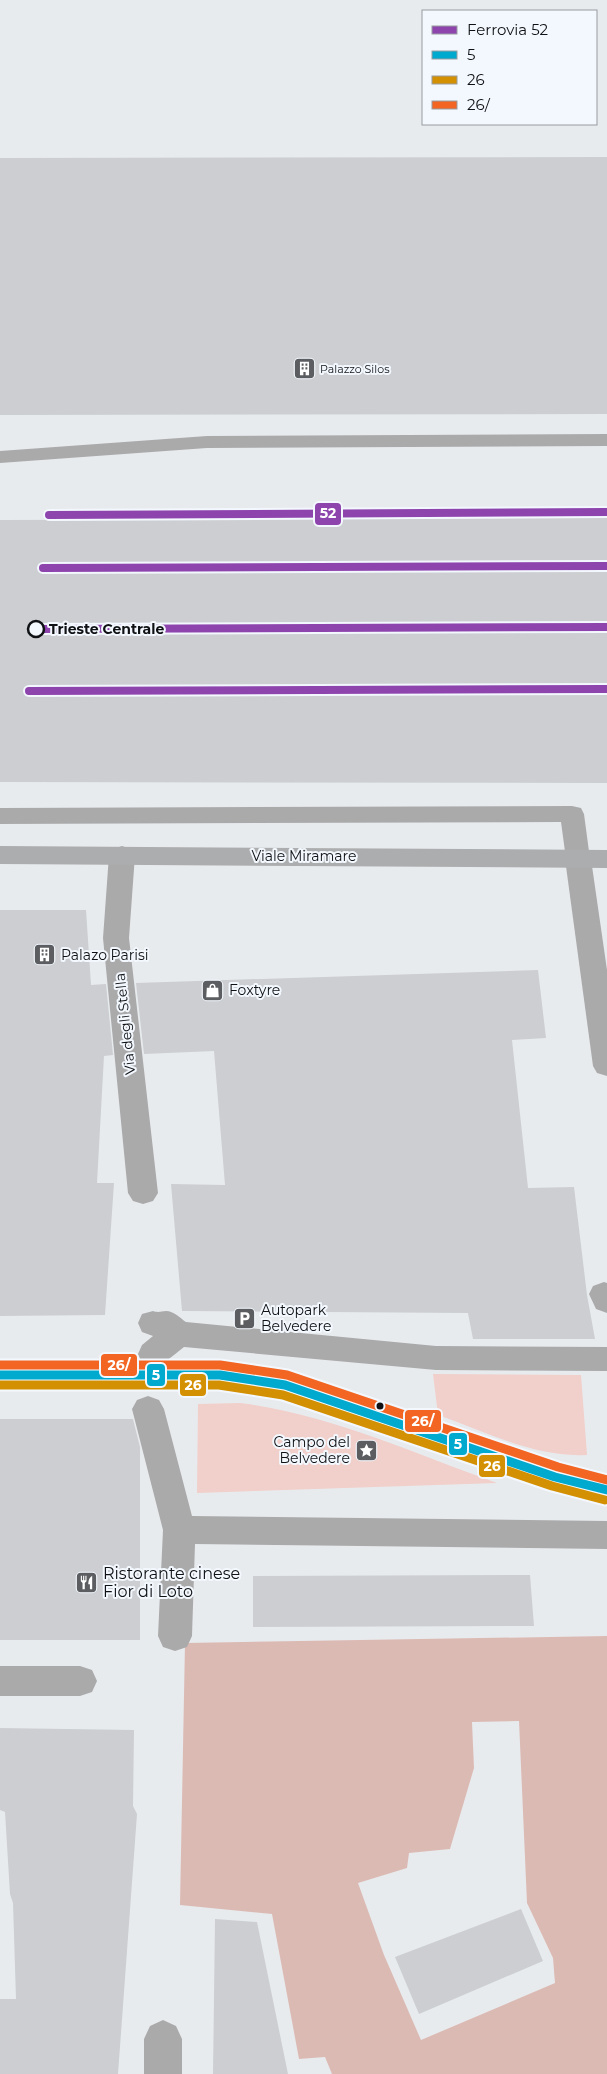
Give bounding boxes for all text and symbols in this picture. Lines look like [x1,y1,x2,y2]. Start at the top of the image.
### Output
legend [422,10,597,125]
text: Ferrovia 52 [467,20,548,39]
text: 5 [467,45,476,64]
text: 26 [467,70,485,89]
text: 26/ [467,95,491,114]
building icon: Palazzo Silos [292,357,316,381]
place label: Palazzo Silos [320,362,390,376]
line badge: 52 [314,502,342,526]
text: 52 [320,504,336,522]
marker: Trieste Centrale [27,620,45,638]
place label: Trieste Centrale [49,620,164,638]
street label: Viale Miramare [252,847,356,865]
building icon: Palazo Parisi [33,943,57,967]
place label: Palazo Parisi [61,946,149,964]
street label: Via degli Stella [111,972,139,1076]
shop icon: Foxtyre [201,978,225,1002]
place label: Foxtyre [229,981,280,999]
place label: Autopark Belvedere [261,1301,331,1335]
parking icon: Autopark Belvedere [233,1306,257,1330]
line badge: 26/ [100,1353,138,1377]
text: 26/ [108,1356,132,1374]
line badge: 5 [146,1363,166,1387]
text: 5 [152,1366,160,1384]
line badge: 26 [179,1373,207,1397]
text: 26 [184,1376,202,1394]
unlabelled marker [375,1401,385,1411]
line badge: 26/ [404,1409,442,1433]
text: 26/ [412,1412,436,1430]
line badge: 5 [448,1432,468,1456]
place label: Campo del Belvedere [273,1433,350,1467]
text: 5 [454,1435,462,1453]
place icon: Campo del Belvedere [354,1438,378,1462]
line badge: 26 [478,1454,506,1478]
text: 26 [483,1457,501,1475]
place label: Ristorante cinese Fior di Loto [103,1564,240,1601]
restaurant icon: Ristorante cinese Fior di Loto [75,1570,99,1594]

